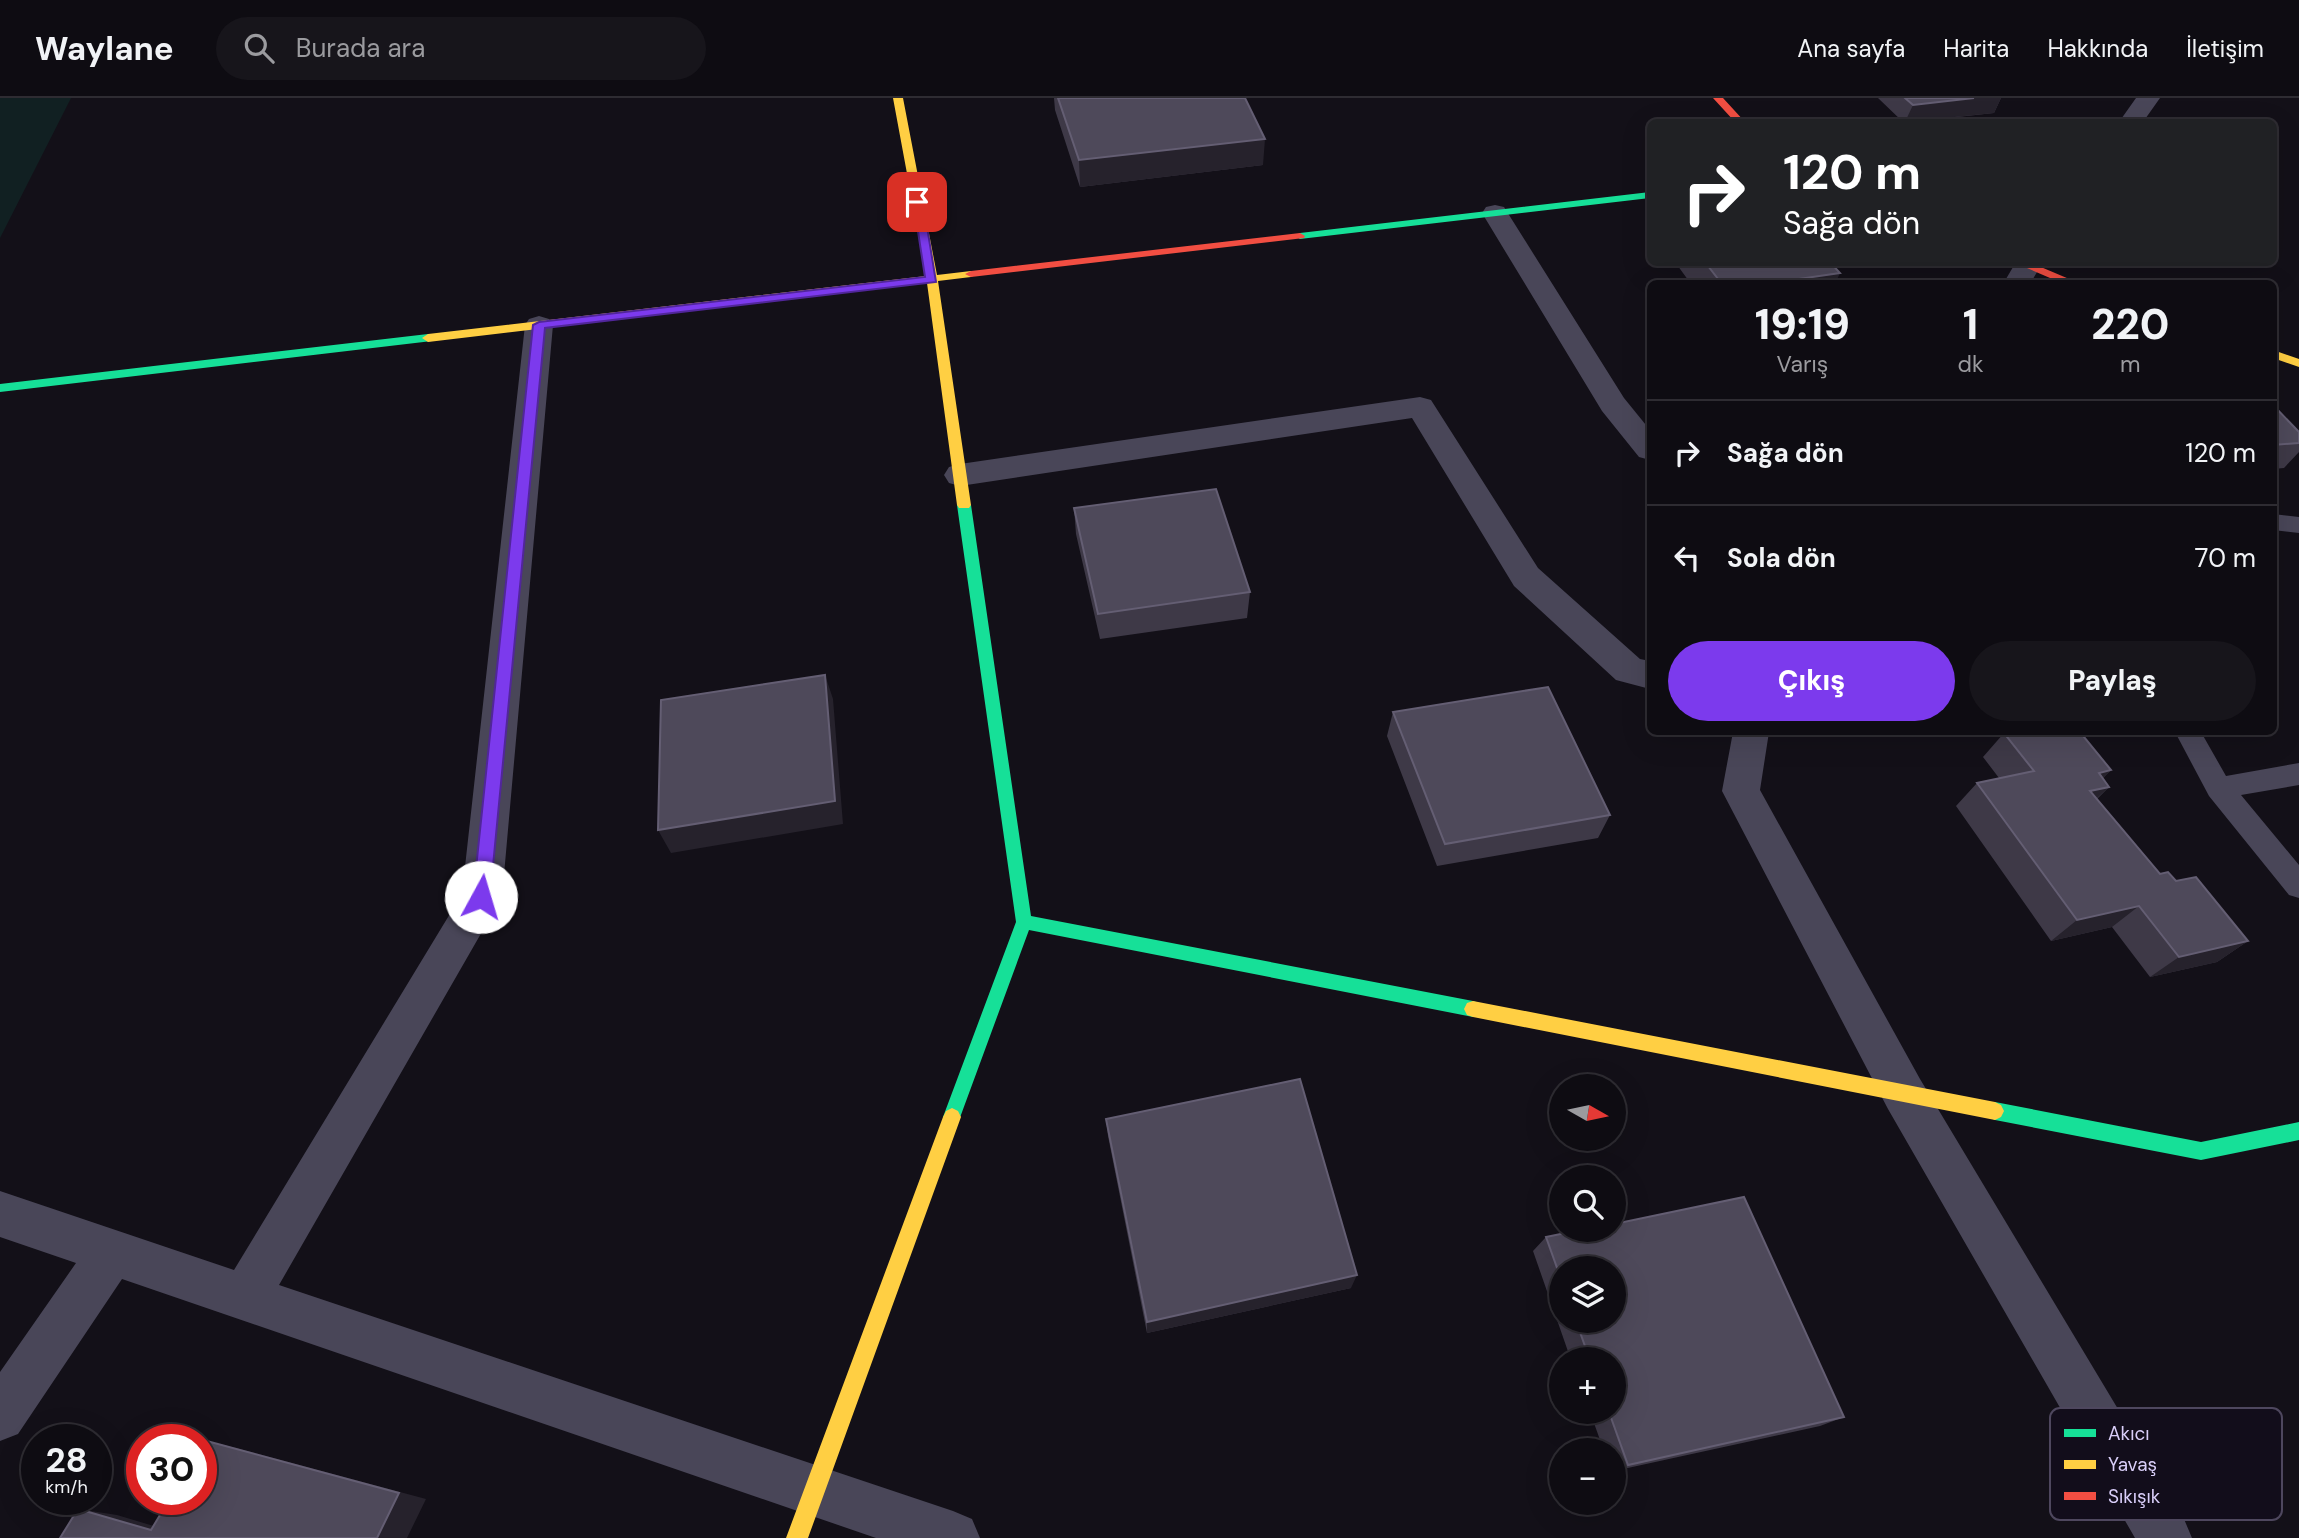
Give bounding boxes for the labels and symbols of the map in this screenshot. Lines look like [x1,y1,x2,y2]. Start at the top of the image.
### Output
pin [887,172,947,232]
position arrow [444,860,518,934]
north arrow [1549,1074,1626,1152]
legend [2050,1408,2282,1520]
text: Akıcı [2108,1421,2150,1446]
speed limit sign: 30 [126,1424,217,1515]
text: Yavaş [2108,1452,2157,1477]
text: Sıkışık [2108,1484,2161,1509]

